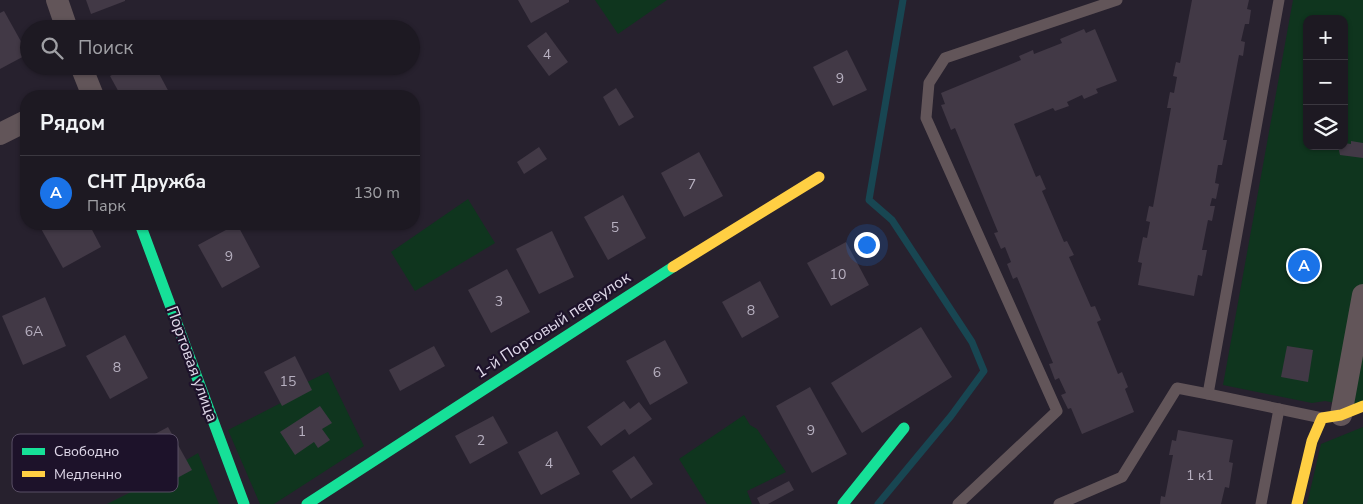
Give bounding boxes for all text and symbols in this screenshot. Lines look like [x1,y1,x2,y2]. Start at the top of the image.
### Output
map controls [1303,15,1348,150]
button: + [1303,15,1348,60]
search box [20,20,420,75]
icon: search [38,34,66,62]
text: Поиск [78,35,133,61]
house number: 4 [543,45,551,64]
button: − [1303,60,1348,105]
house number: 9 [836,69,844,88]
button: layers [1303,105,1348,150]
text: Рядом [40,109,105,137]
text: СНТ Дружба [87,169,206,195]
house number: 7 [688,175,696,194]
text: A [50,182,62,204]
text: 130 m [353,182,400,204]
text: Парк [87,195,126,217]
house number: 5 [611,218,619,237]
your location [854,232,880,258]
house number: 9 [225,247,233,266]
pin: A [1288,247,1320,285]
house number: 10 [830,265,846,284]
street label: 1-й Портовый переулок [471,266,635,384]
house number: 3 [495,292,503,311]
house number: 8 [747,301,755,320]
street label: Портовая улица [161,303,223,425]
house number: 6А [25,322,43,341]
house number: 8 [113,358,121,377]
house number: 6 [653,363,661,382]
house number: 15 [280,372,296,391]
house number: 9 [807,421,815,440]
house number: 1 [298,422,306,441]
house number: 2 [477,431,485,450]
legend [12,434,178,492]
text: Свободно [54,442,119,461]
house number: 4 [545,454,553,473]
text: Медленно [54,465,122,484]
house number: 1 к1 [1186,466,1214,485]

